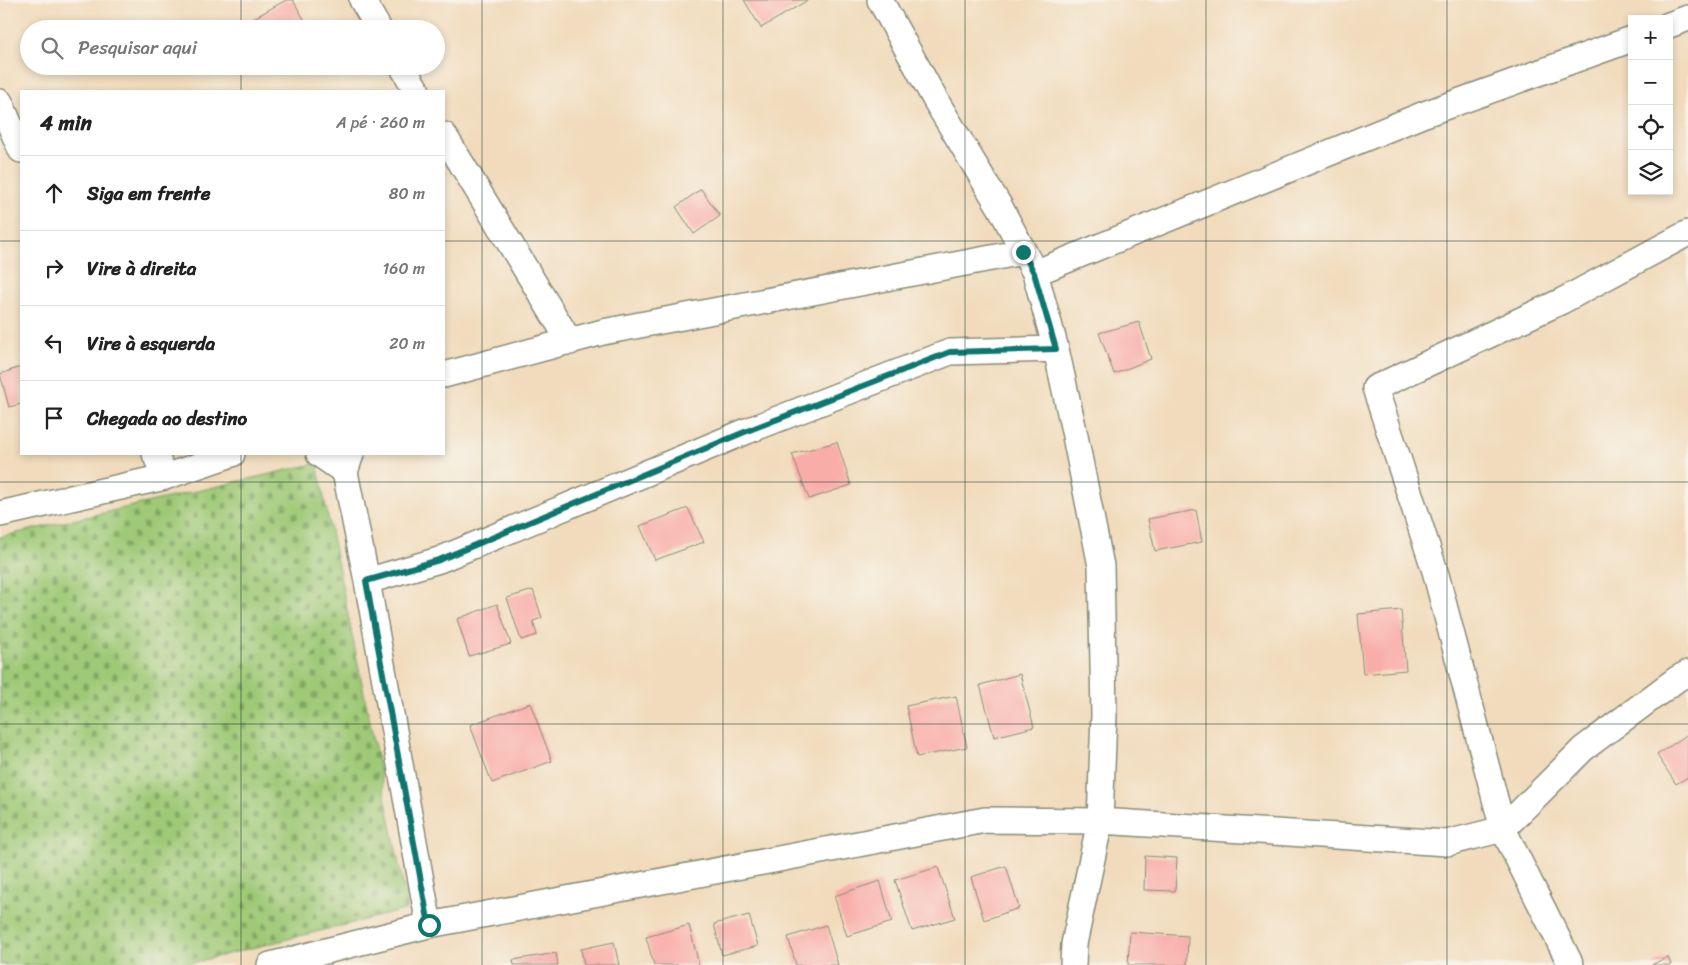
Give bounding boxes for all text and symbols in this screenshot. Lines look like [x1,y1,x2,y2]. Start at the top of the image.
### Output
map controls [1628,15,1673,195]
button: + [1628,15,1673,60]
search box [20,20,445,75]
text: Pesquisar aqui [78,31,197,64]
icon: search [38,34,66,62]
button: − [1628,60,1673,105]
text: 4 min [40,104,92,142]
button: locate [1628,105,1673,150]
text: A pé · 260 m [336,108,425,137]
button: layers [1628,150,1673,195]
text: Siga em frente [87,177,210,210]
icon: ahead [40,179,68,207]
text: 80 m [389,179,425,208]
route end [1012,241,1035,264]
text: Vire à direita [87,252,196,285]
icon: right [40,254,68,282]
text: 160 m [382,254,425,283]
text: Vire à esquerda [87,327,215,360]
icon: left [40,329,68,357]
text: 20 m [389,329,425,358]
text: Chegada ao destino [87,402,247,435]
icon: arrive [40,404,68,432]
route start [418,914,441,937]

